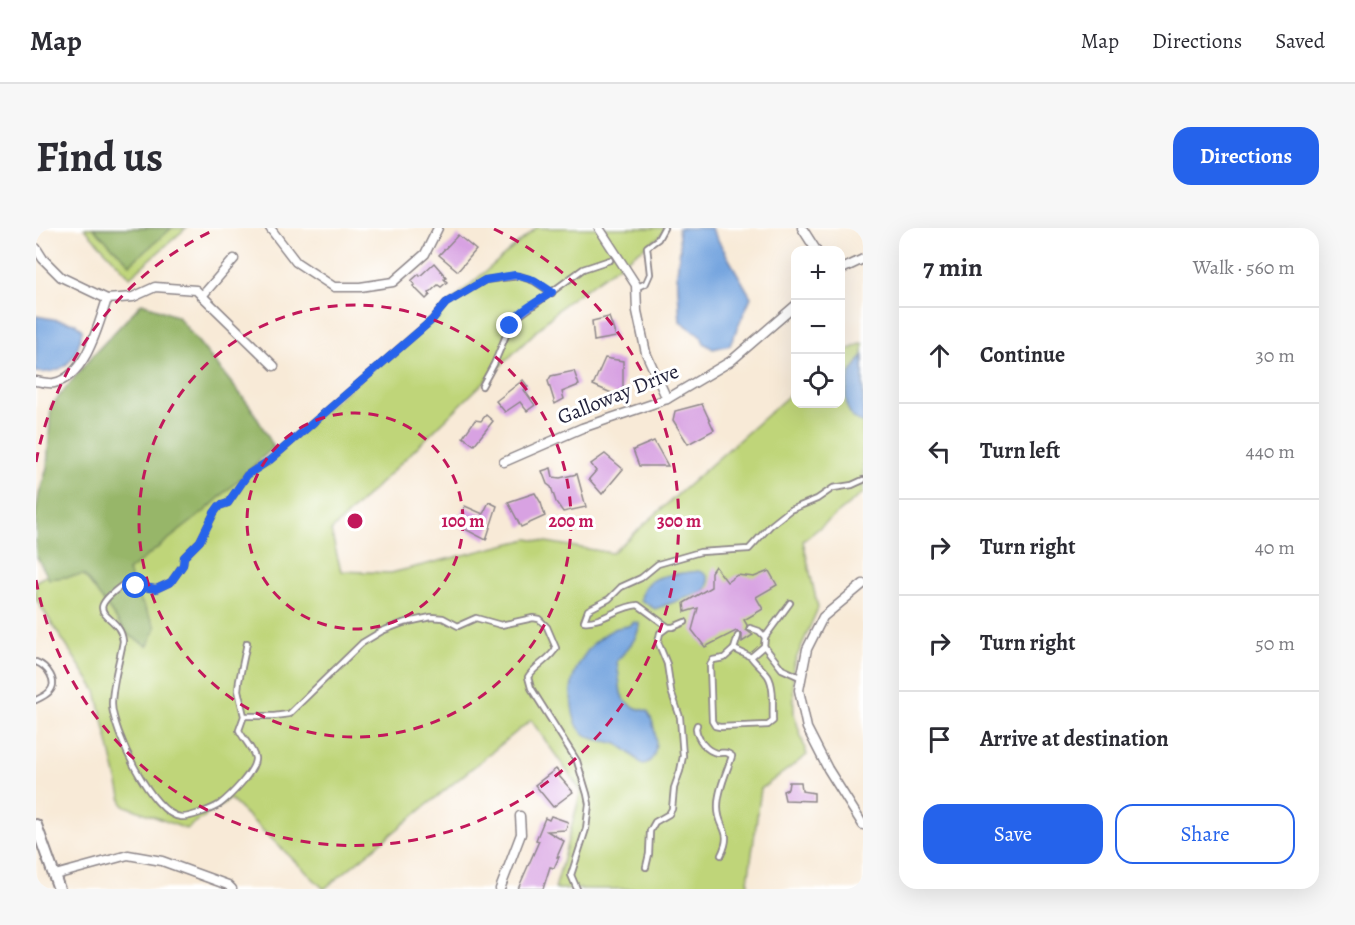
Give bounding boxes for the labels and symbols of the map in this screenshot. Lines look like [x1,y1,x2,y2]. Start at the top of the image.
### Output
route end [496,312,522,338]
street label: Galloway Drive [553,357,683,431]
text: 100 m [442,509,484,533]
text: 200 m [548,509,594,533]
text: 300 m [657,509,701,533]
centre of rings [345,511,365,531]
route start [122,572,148,598]

